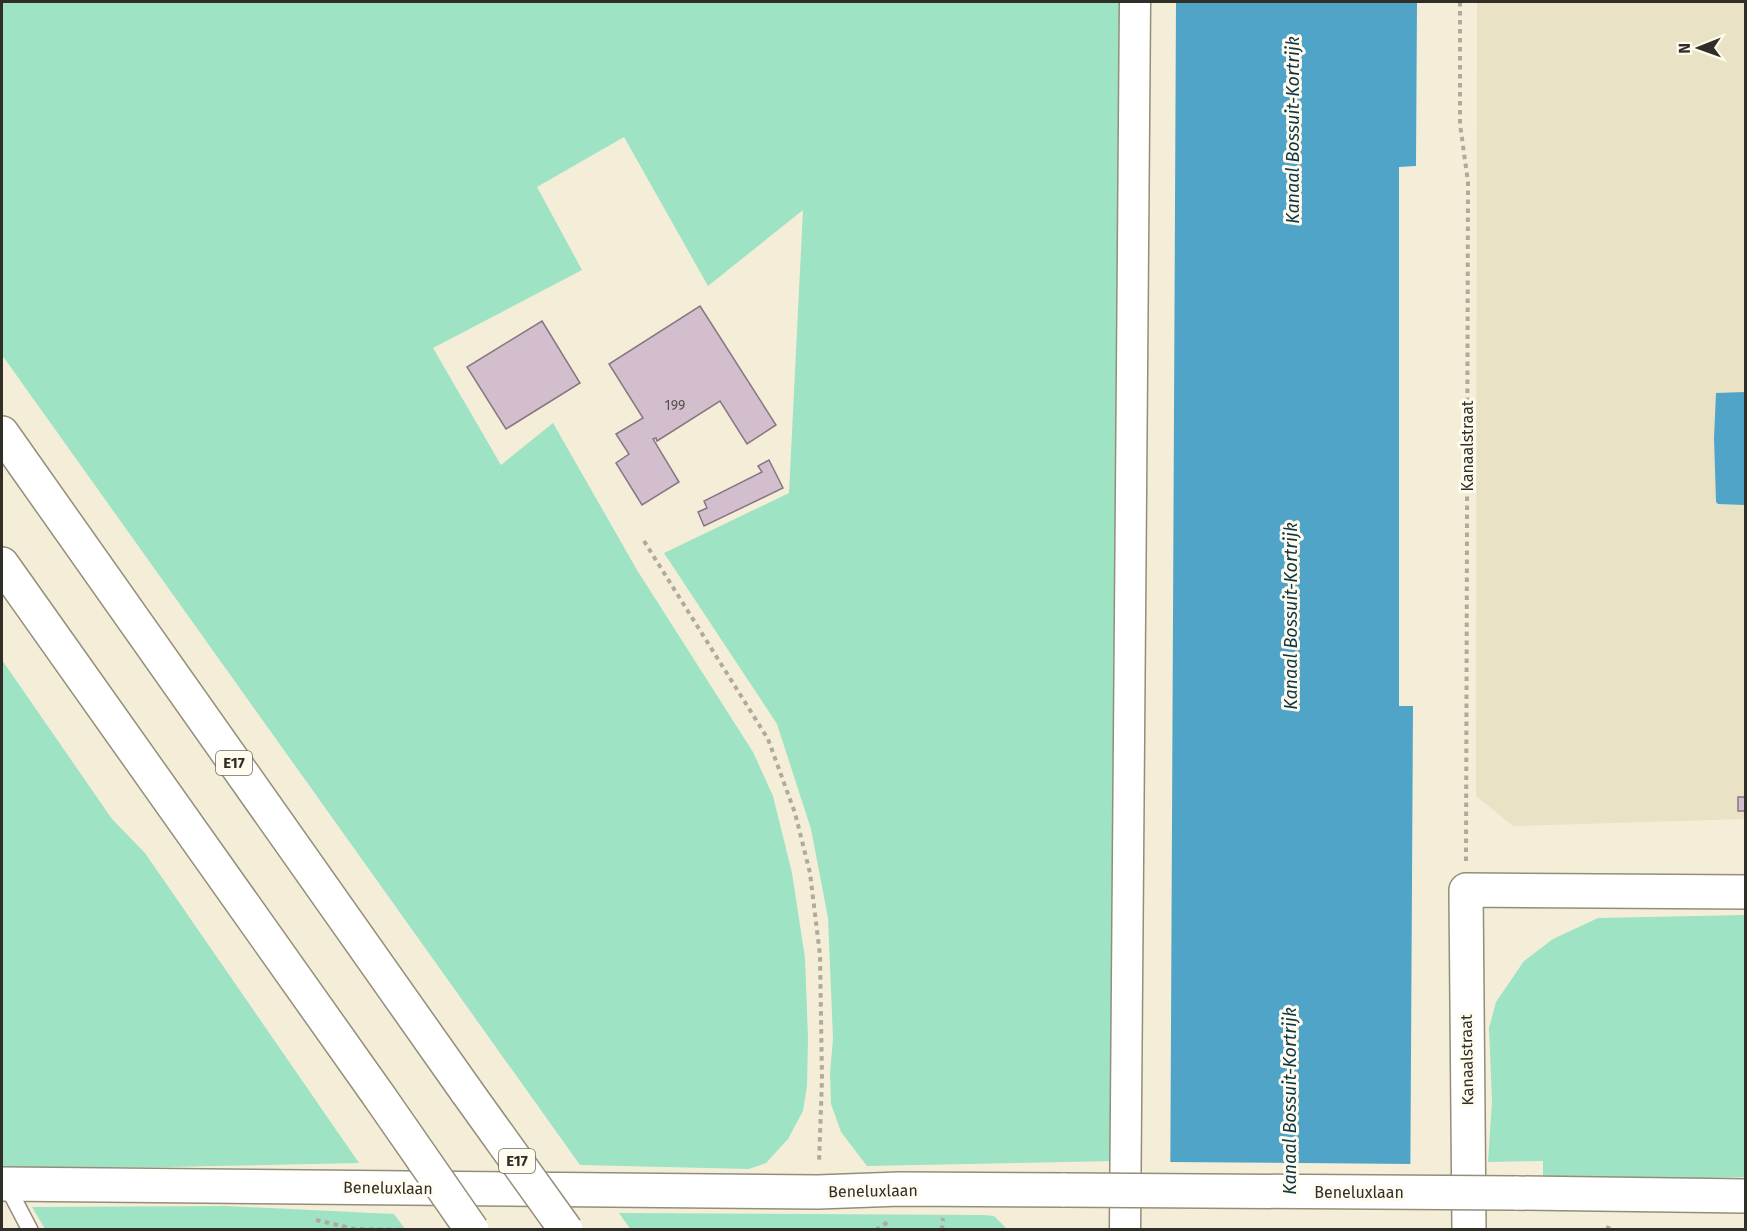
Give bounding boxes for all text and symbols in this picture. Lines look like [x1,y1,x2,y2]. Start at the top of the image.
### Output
north arrow [1669,18,1729,78]
water label: Kanaal Bossuit-Kortrijk [1282,36,1304,224]
text: N [1675,43,1694,54]
house number: 199 [665,397,685,414]
street label: Kanaalstraat [1458,400,1477,492]
water label: Kanaal Bossuit-Kortrijk [1280,522,1302,710]
road number: E17 [216,751,252,775]
water label: Kanaal Bossuit-Kortrijk [1279,1007,1301,1195]
street label: Kanaalstraat [1457,1014,1477,1106]
road number: E17 [499,1149,535,1173]
street label: Beneluxlaan [343,1178,433,1198]
street label: Beneluxlaan [828,1181,918,1201]
street label: Beneluxlaan [1314,1183,1404,1202]

